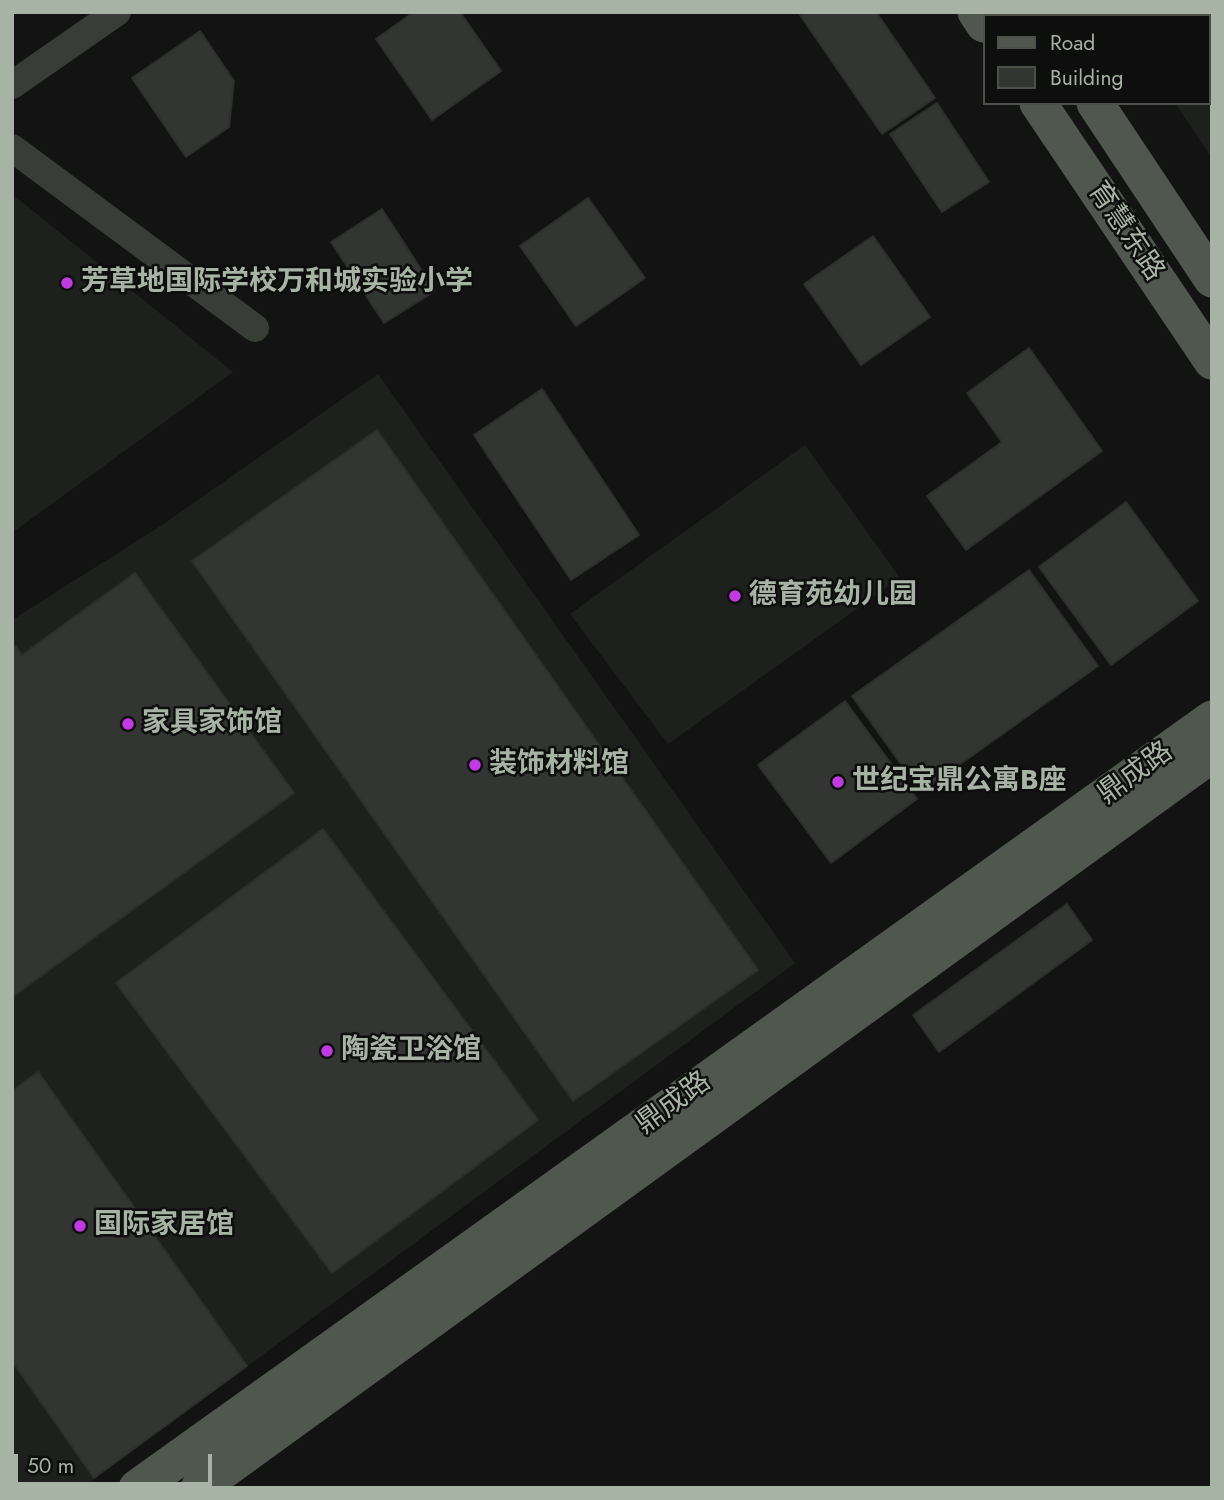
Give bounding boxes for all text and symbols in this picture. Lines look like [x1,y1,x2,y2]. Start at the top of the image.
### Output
legend [982,14,1210,105]
text: Road [1050,28,1095,58]
text: Building [1050,63,1123,93]
street label: 育慧东路 [1080,176,1170,288]
place label: 芳草地国际学校万和城实验小学 [81,266,473,300]
marker: 芳草地国际学校万和城实验小学 [59,275,75,291]
place label: 德育苑幼儿园 [749,579,917,613]
marker: 德育苑幼儿园 [727,588,743,604]
place label: 家具家饰馆 [142,707,282,741]
marker: 家具家饰馆 [120,716,136,732]
street label: 鼎成路 [1092,736,1180,812]
place label: 装饰材料馆 [489,748,629,782]
marker: 装饰材料馆 [467,757,483,773]
place label: 世纪宝鼎公寓B座 [852,765,1067,799]
marker: 世纪宝鼎公寓B座 [830,774,846,790]
place label: 陶瓷卫浴馆 [341,1034,481,1068]
marker: 陶瓷卫浴馆 [319,1043,335,1059]
street label: 鼎成路 [630,1066,718,1142]
place label: 国际家居馆 [94,1209,234,1243]
marker: 国际家居馆 [72,1218,88,1234]
scale bar [18,1440,215,1484]
text: 50 m [27,1451,74,1481]

